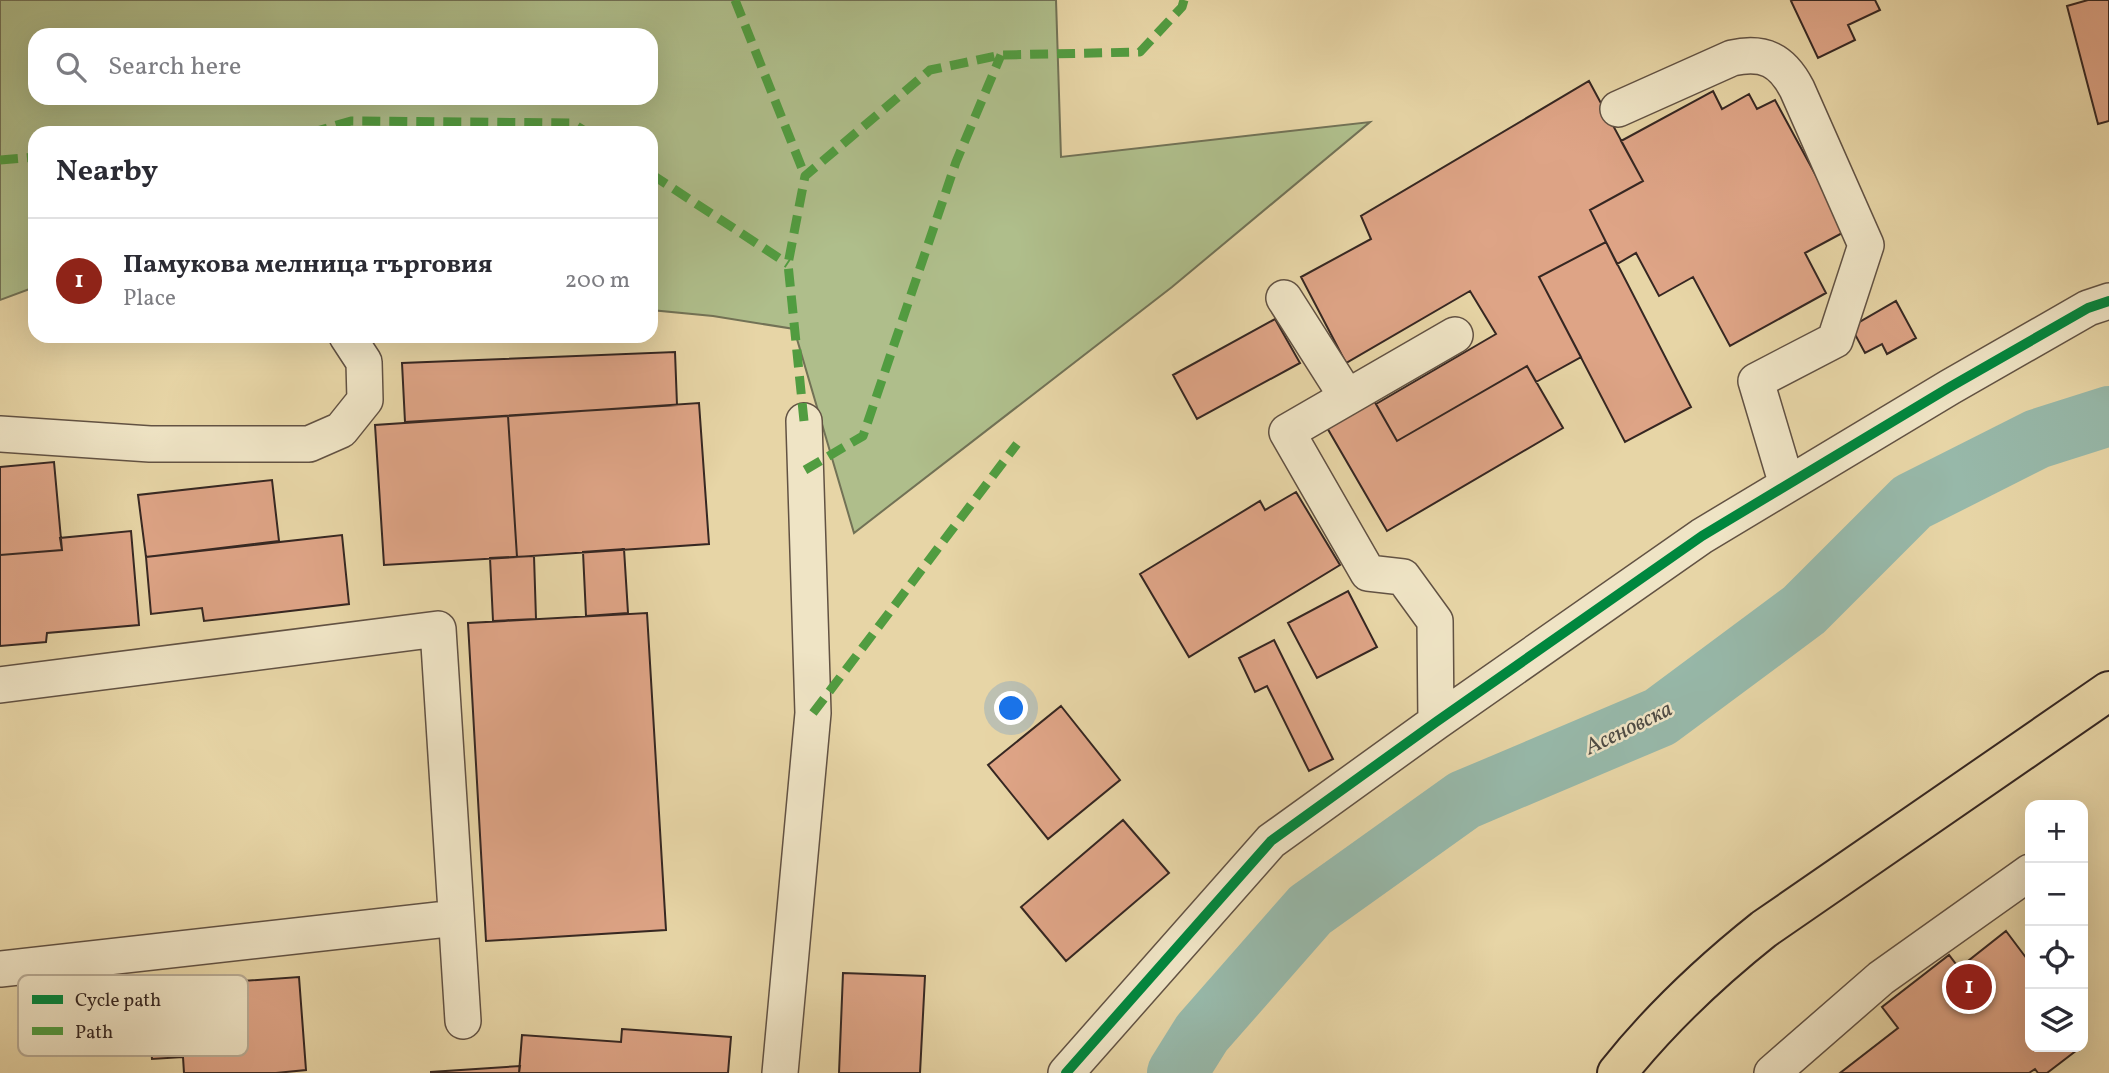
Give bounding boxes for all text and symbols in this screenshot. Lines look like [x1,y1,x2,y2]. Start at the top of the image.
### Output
search box [28,28,658,105]
icon: search [52,48,90,86]
text: Search here [108,49,241,85]
text: Nearby [56,151,158,193]
text: Памукова мелница търговия [123,247,493,283]
text: 1 [74,265,84,297]
text: 200 m [565,265,630,297]
text: Place [123,283,176,315]
your location [994,691,1028,725]
water label: Асеновска [1579,694,1678,764]
map controls [2025,800,2088,1052]
button: + [2025,800,2088,863]
button: − [2025,863,2088,926]
button: locate [2025,926,2088,989]
pin: 1 [1946,961,1992,1013]
legend [18,975,248,1056]
text: Cycle path [75,988,161,1014]
button: layers [2025,989,2088,1052]
text: Path [75,1020,113,1046]

